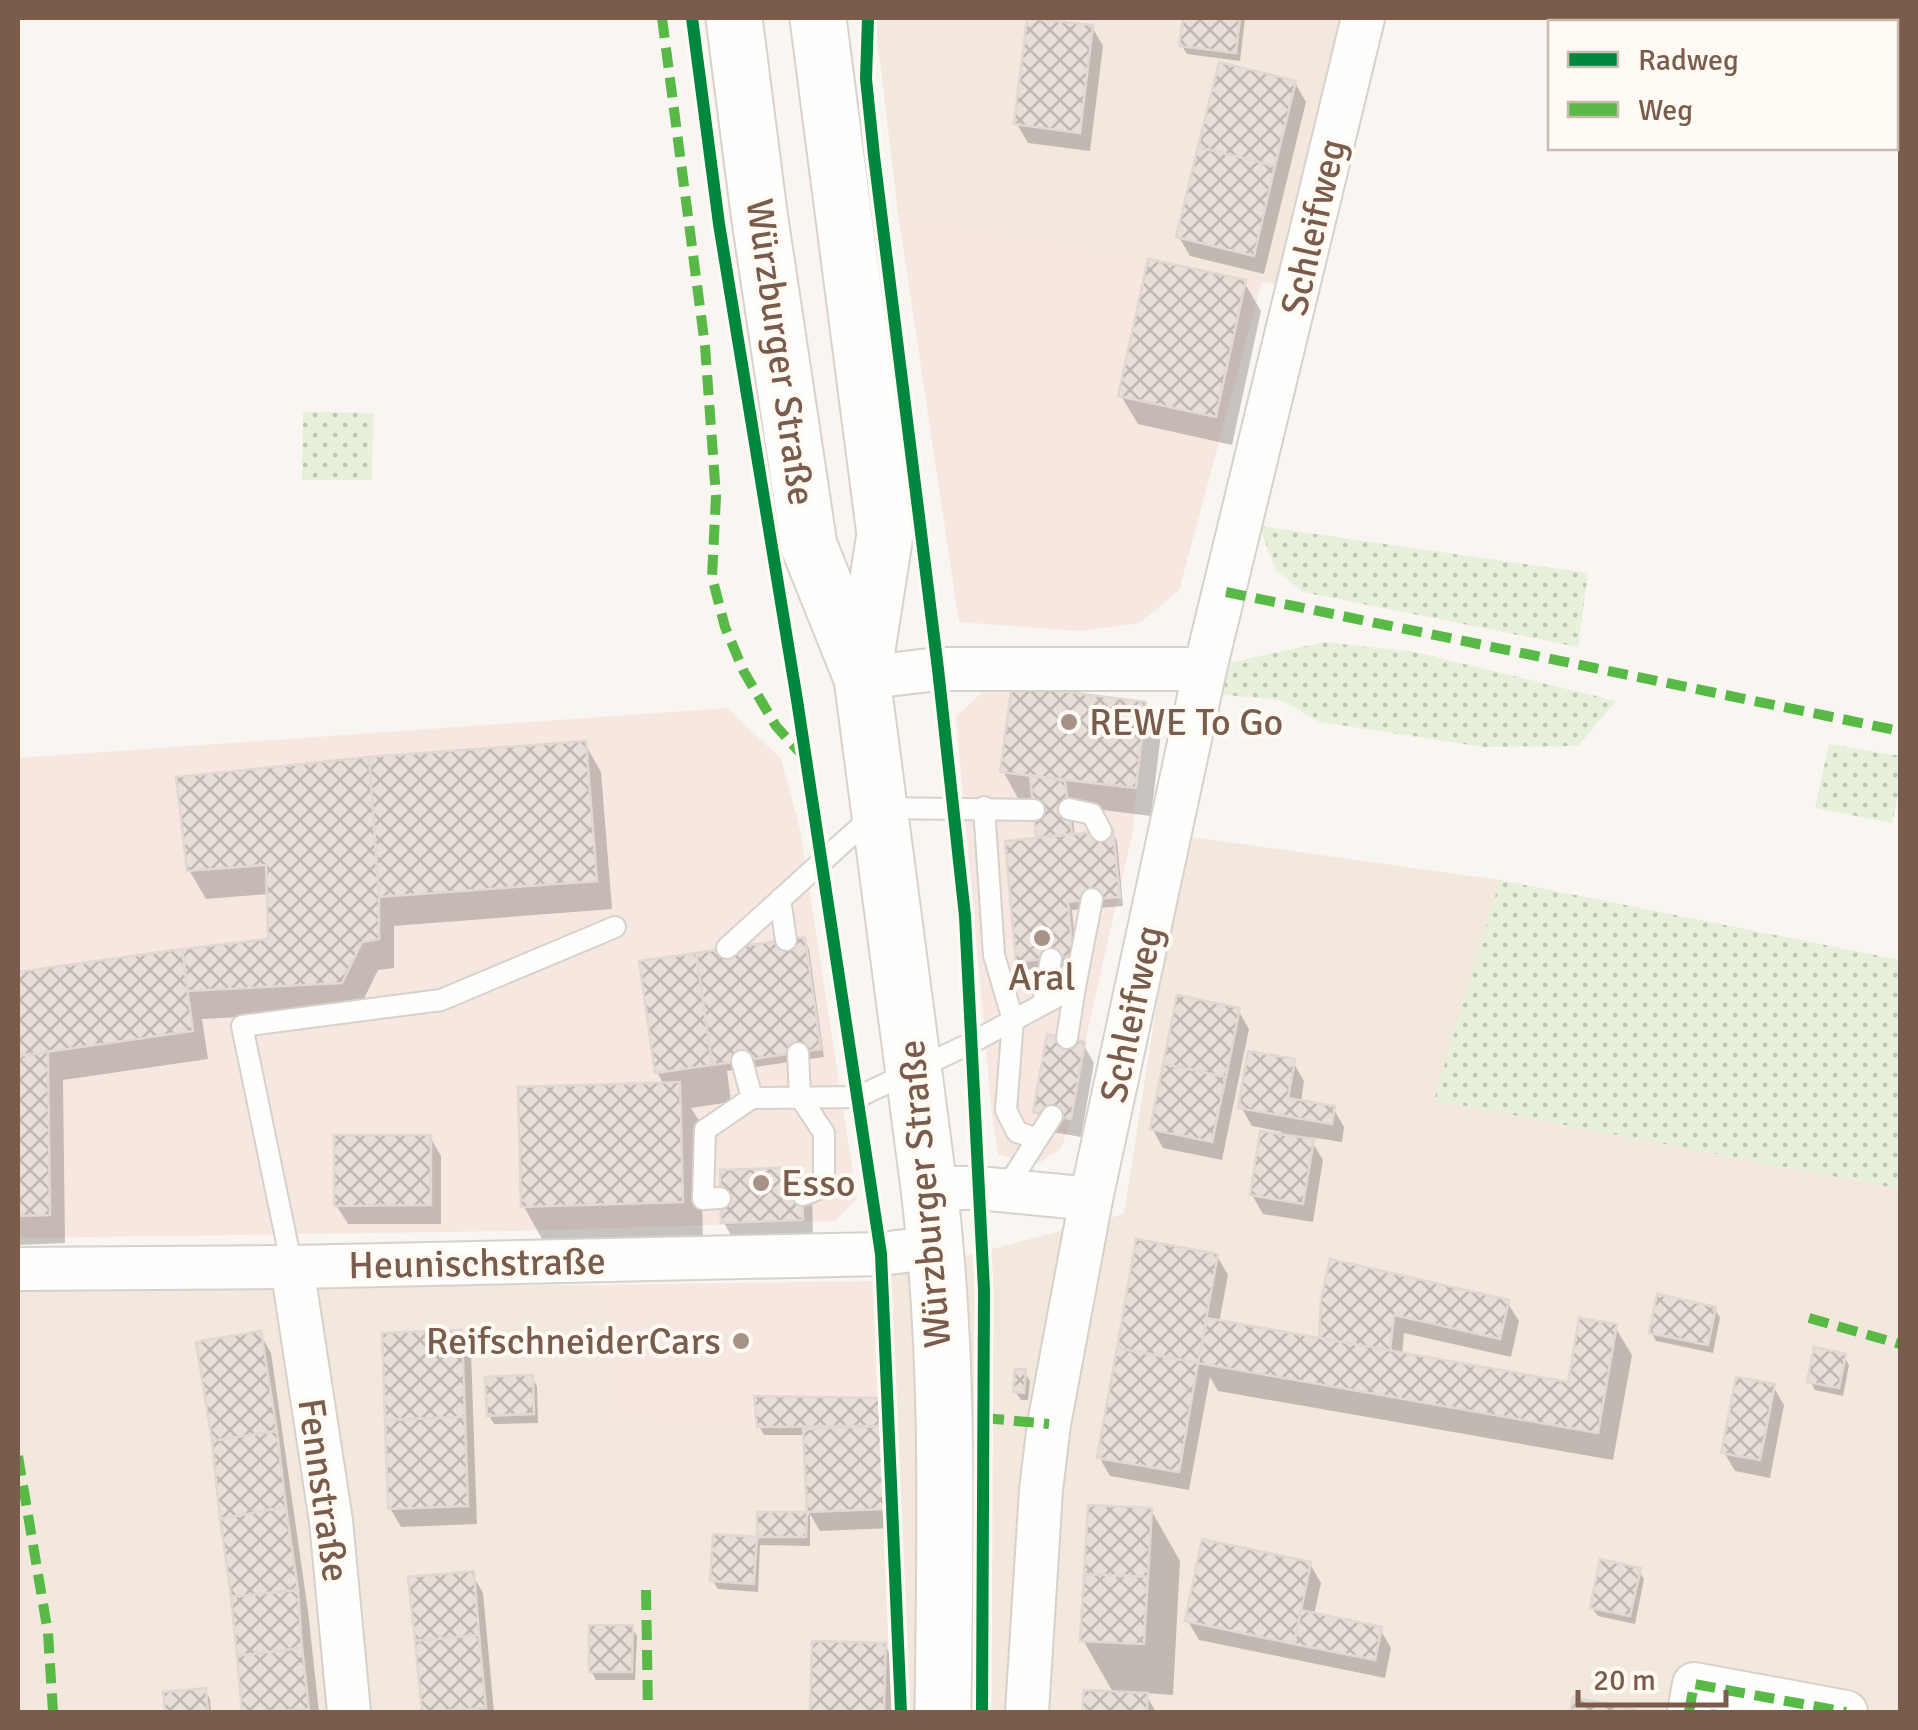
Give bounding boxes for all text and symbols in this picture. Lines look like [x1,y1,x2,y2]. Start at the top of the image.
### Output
legend [1548,20,1898,150]
text: Radweg [1638,42,1739,79]
text: Weg [1638,92,1693,129]
street label: Schleifweg [1270,134,1357,320]
street label: Würzburger Straße [736,196,825,508]
place label: REWE To Go [1089,699,1283,746]
marker: REWE To Go [1058,711,1080,733]
street label: Schleifweg [1090,921,1173,1107]
marker: Aral [1031,927,1053,949]
place label: Aral [1008,954,1076,1001]
street label: Würzburger Straße [888,1038,961,1350]
place label: Esso [781,1160,856,1207]
marker: Esso [750,1172,772,1194]
street label: Heunischstraße [348,1238,606,1289]
place label: ReifschneiderCars [426,1318,721,1365]
marker: ReifschneiderCars [730,1330,752,1352]
street label: Fennstraße [287,1395,360,1585]
scale bar [1578,1645,1726,1707]
text: 20 m [1593,1662,1656,1699]

